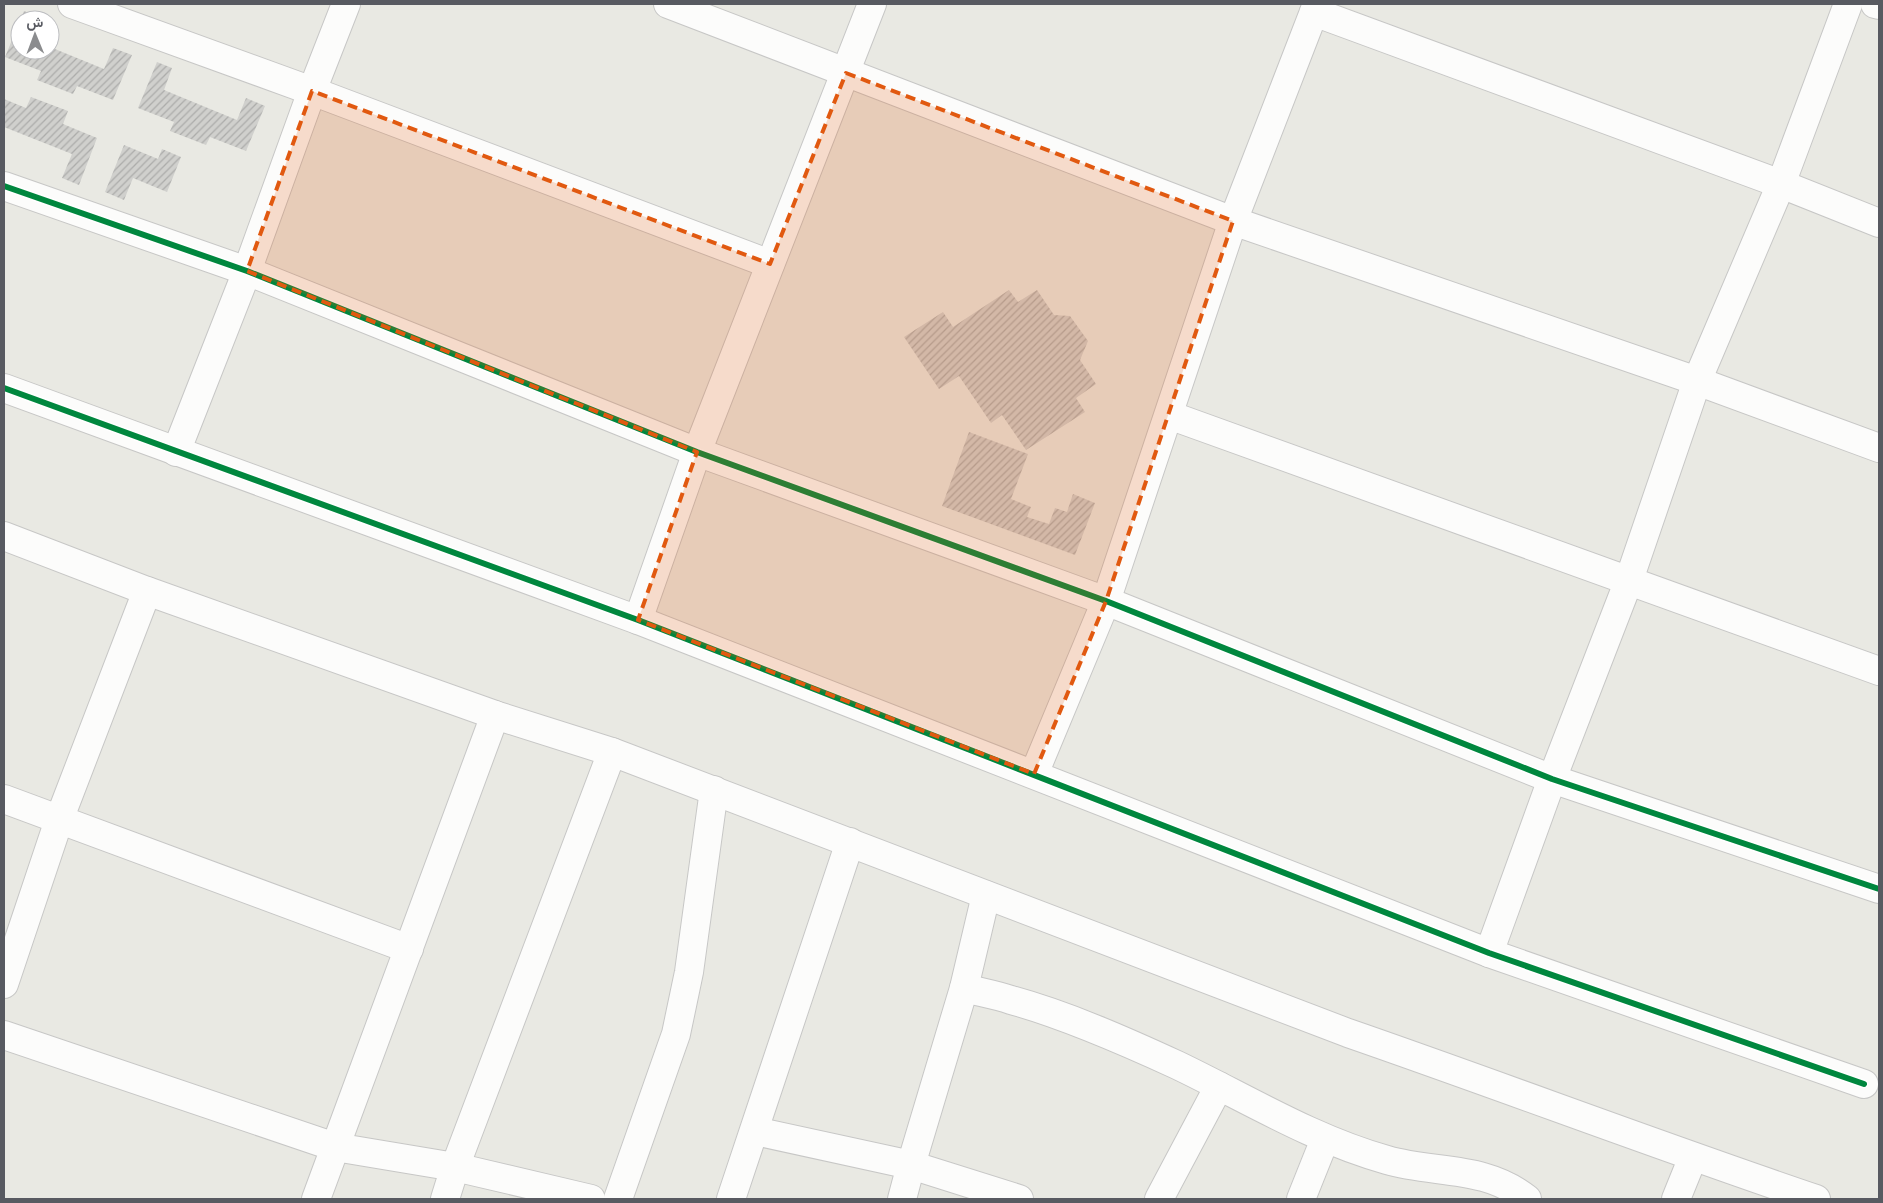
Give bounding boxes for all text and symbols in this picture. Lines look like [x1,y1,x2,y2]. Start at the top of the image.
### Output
north arrow [10,10,60,60]
text: ش [26,14,44,31]

